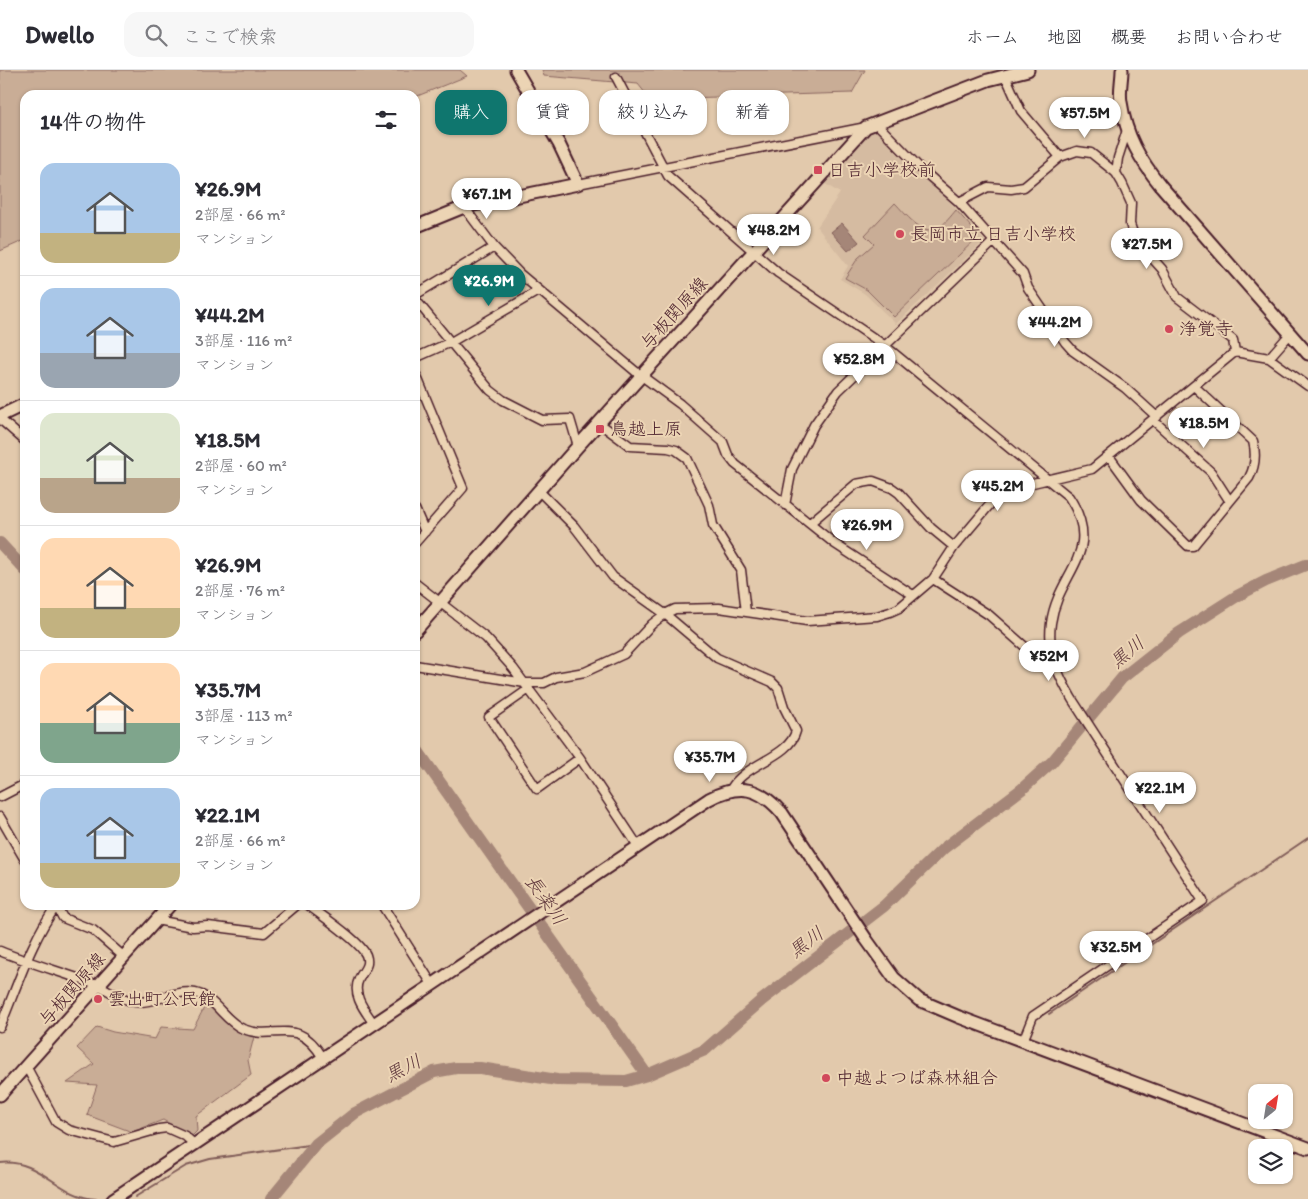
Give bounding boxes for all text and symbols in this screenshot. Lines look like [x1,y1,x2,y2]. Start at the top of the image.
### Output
search box [124,12,474,57]
text: Dwello [25,20,94,49]
icon: search [142,21,170,49]
text: ここで検索 [182,25,277,48]
text: ホーム [966,26,1019,48]
text: 地図 [1047,26,1083,48]
text: 概要 [1111,26,1147,48]
text: お問い合わせ [1175,26,1283,48]
chip: 購入 [435,90,507,135]
chip: 賃貸 [517,90,589,135]
chip: 絞り込み [599,90,707,135]
chip: 新着 [717,90,789,135]
pin: ¥57.5M [1044,97,1126,139]
text: ¥57.5M [1060,103,1110,122]
icon: filters [372,106,400,134]
text: 14件の物件 [40,109,146,134]
place label: 日吉小学校前 [828,159,936,181]
marker: 日吉小学校前 [812,164,824,176]
text: ¥26.9M [195,176,262,201]
pin: ¥67.1M [446,178,528,220]
icon: home [80,183,140,243]
text: ¥67.1M [462,184,512,203]
text: 2部屋 · 66 m² [195,205,285,224]
pin: ¥48.2M [733,214,815,256]
text: ¥48.2M [748,220,800,239]
place label: 長岡市立 日吉小学校 [910,223,1076,245]
marker: 長岡市立 日吉小学校 [894,228,906,240]
pin: ¥27.5M [1106,228,1188,270]
text: マンション [195,229,274,248]
text: ¥27.5M [1122,234,1172,253]
pin: ¥26.9M [448,264,530,307]
text: ¥26.9M [464,271,514,290]
street label: 与板関原線 [636,272,712,354]
text: ¥44.2M [195,302,265,327]
pin: ¥44.2M [1014,306,1096,348]
icon: home [80,308,140,368]
text: ¥44.2M [1028,312,1082,331]
place label: 浄覚寺 [1179,318,1233,340]
marker: 浄覚寺 [1163,323,1175,335]
text: 3部屋 · 116 m² [195,331,292,350]
pin: ¥52.8M [818,342,900,385]
text: ¥52.8M [833,349,885,368]
text: マンション [195,355,274,374]
pin: ¥18.5M [1163,406,1245,449]
text: ¥18.5M [1179,413,1229,432]
place label: 鳥越上原 [610,418,682,440]
marker: 鳥越上原 [594,423,606,435]
text: ¥18.5M [195,427,261,452]
icon: home [80,433,140,493]
text: 2部屋 · 60 m² [195,456,287,475]
pin: ¥45.2M [957,470,1039,512]
text: ¥45.2M [972,476,1024,495]
text: マンション [195,480,274,499]
pin: ¥26.9M [826,508,908,551]
text: ¥26.9M [842,515,892,534]
text: ¥26.9M [195,552,262,577]
icon: home [80,558,140,618]
text: 2部屋 · 76 m² [195,581,285,600]
text: マンション [195,605,274,624]
water label: 黒川 [1105,631,1149,673]
pin: ¥52M [1019,640,1079,682]
text: ¥52M [1030,646,1068,665]
text: ¥35.7M [195,677,261,702]
icon: home [80,683,140,743]
text: 3部屋 · 113 m² [195,706,292,725]
text: マンション [195,730,274,749]
pin: ¥35.7M [669,740,751,783]
text: ¥35.7M [685,747,735,766]
pin: ¥22.1M [1119,772,1201,814]
text: ¥22.1M [1135,778,1185,797]
text: ¥22.1M [195,802,260,827]
icon: home [80,808,140,868]
text: 2部屋 · 66 m² [195,831,285,850]
text: マンション [195,855,274,874]
water label: 長楽川 [520,870,572,930]
water label: 黒川 [784,921,828,963]
pin: ¥32.5M [1075,930,1157,973]
text: ¥32.5M [1090,937,1142,956]
street label: 与板関原線 [34,948,110,1030]
place label: 雲出町公民館 [108,988,216,1010]
marker: 雲出町公民館 [92,993,104,1005]
water label: 黒川 [381,1049,425,1087]
place label: 中越よつば森林組合 [836,1067,998,1089]
marker: 中越よつば森林組合 [820,1072,832,1084]
north arrow [1248,1084,1292,1129]
map controls [1248,1084,1293,1184]
button: layers [1248,1139,1293,1184]

